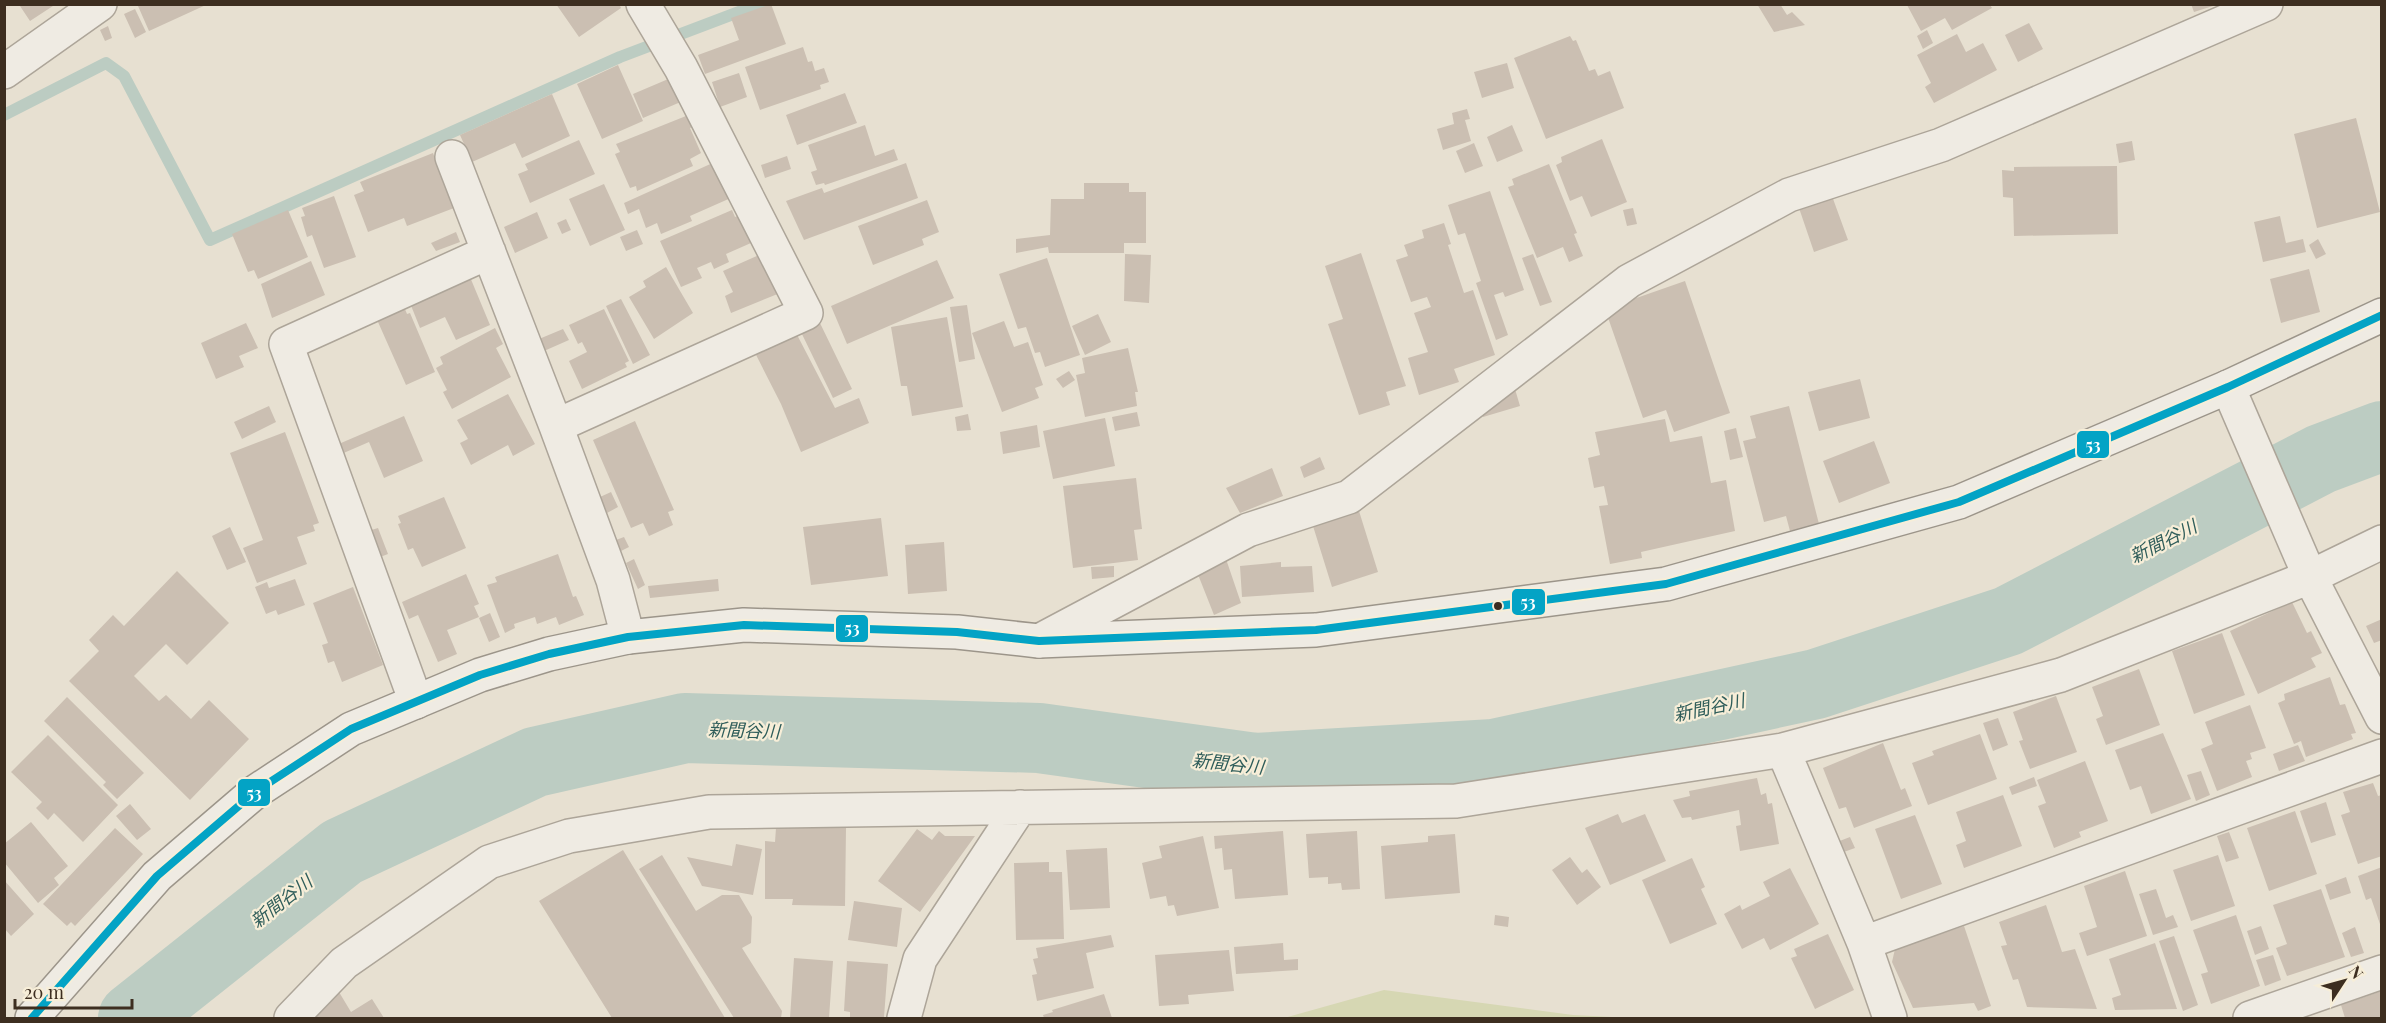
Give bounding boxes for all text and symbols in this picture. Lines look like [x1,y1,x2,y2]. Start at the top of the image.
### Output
line badge: 53 [2076,430,2110,459]
text: 53 [2085,434,2101,455]
water label: 新間谷川 [2125,513,2202,568]
line badge: 53 [1511,588,1546,616]
text: 53 [1520,591,1536,612]
unlabelled marker [1492,600,1504,612]
line badge: 53 [835,614,869,643]
text: 53 [844,617,860,638]
water label: 新間谷川 [1671,687,1749,726]
water label: 新間谷川 [708,717,782,743]
water label: 新間谷川 [1191,747,1267,779]
line badge: 53 [237,778,271,807]
text: 53 [246,782,262,803]
water label: 新間谷川 [245,868,318,933]
north arrow [2314,951,2374,1011]
text: N [2345,961,2369,983]
scale bar [15,972,132,1010]
text: 20 m [24,980,64,1004]

